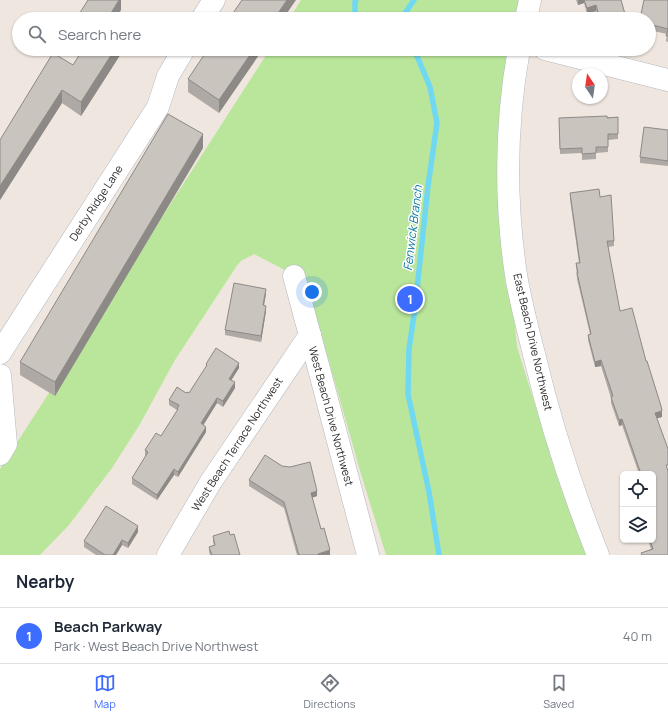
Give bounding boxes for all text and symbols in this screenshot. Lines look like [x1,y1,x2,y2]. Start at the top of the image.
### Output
search box [12,12,656,56]
icon: search [26,23,48,45]
text: Search here [58,24,141,45]
north arrow [572,68,608,104]
street label: Derby Ridge Lane [65,161,126,244]
water label: Fenwick Branch [399,183,426,272]
street label: East Beach Drive Northwest [510,272,557,412]
your location [302,282,322,302]
pin: 1 [397,284,423,314]
street label: West Beach Drive Northwest [306,344,357,487]
street label: West Beach Terrace Northwest [188,374,286,514]
map controls [620,471,656,543]
button: locate [620,471,656,507]
button: layers [620,507,656,543]
text: Nearby [16,570,74,593]
text: Beach Parkway [54,616,162,637]
text: 1 [26,627,32,645]
text: 40 m [623,627,652,645]
text: Park · West Beach Drive Northwest [54,637,258,655]
tab: Map [94,672,116,711]
tab: Directions [303,672,356,711]
tab: Saved [543,672,574,711]

